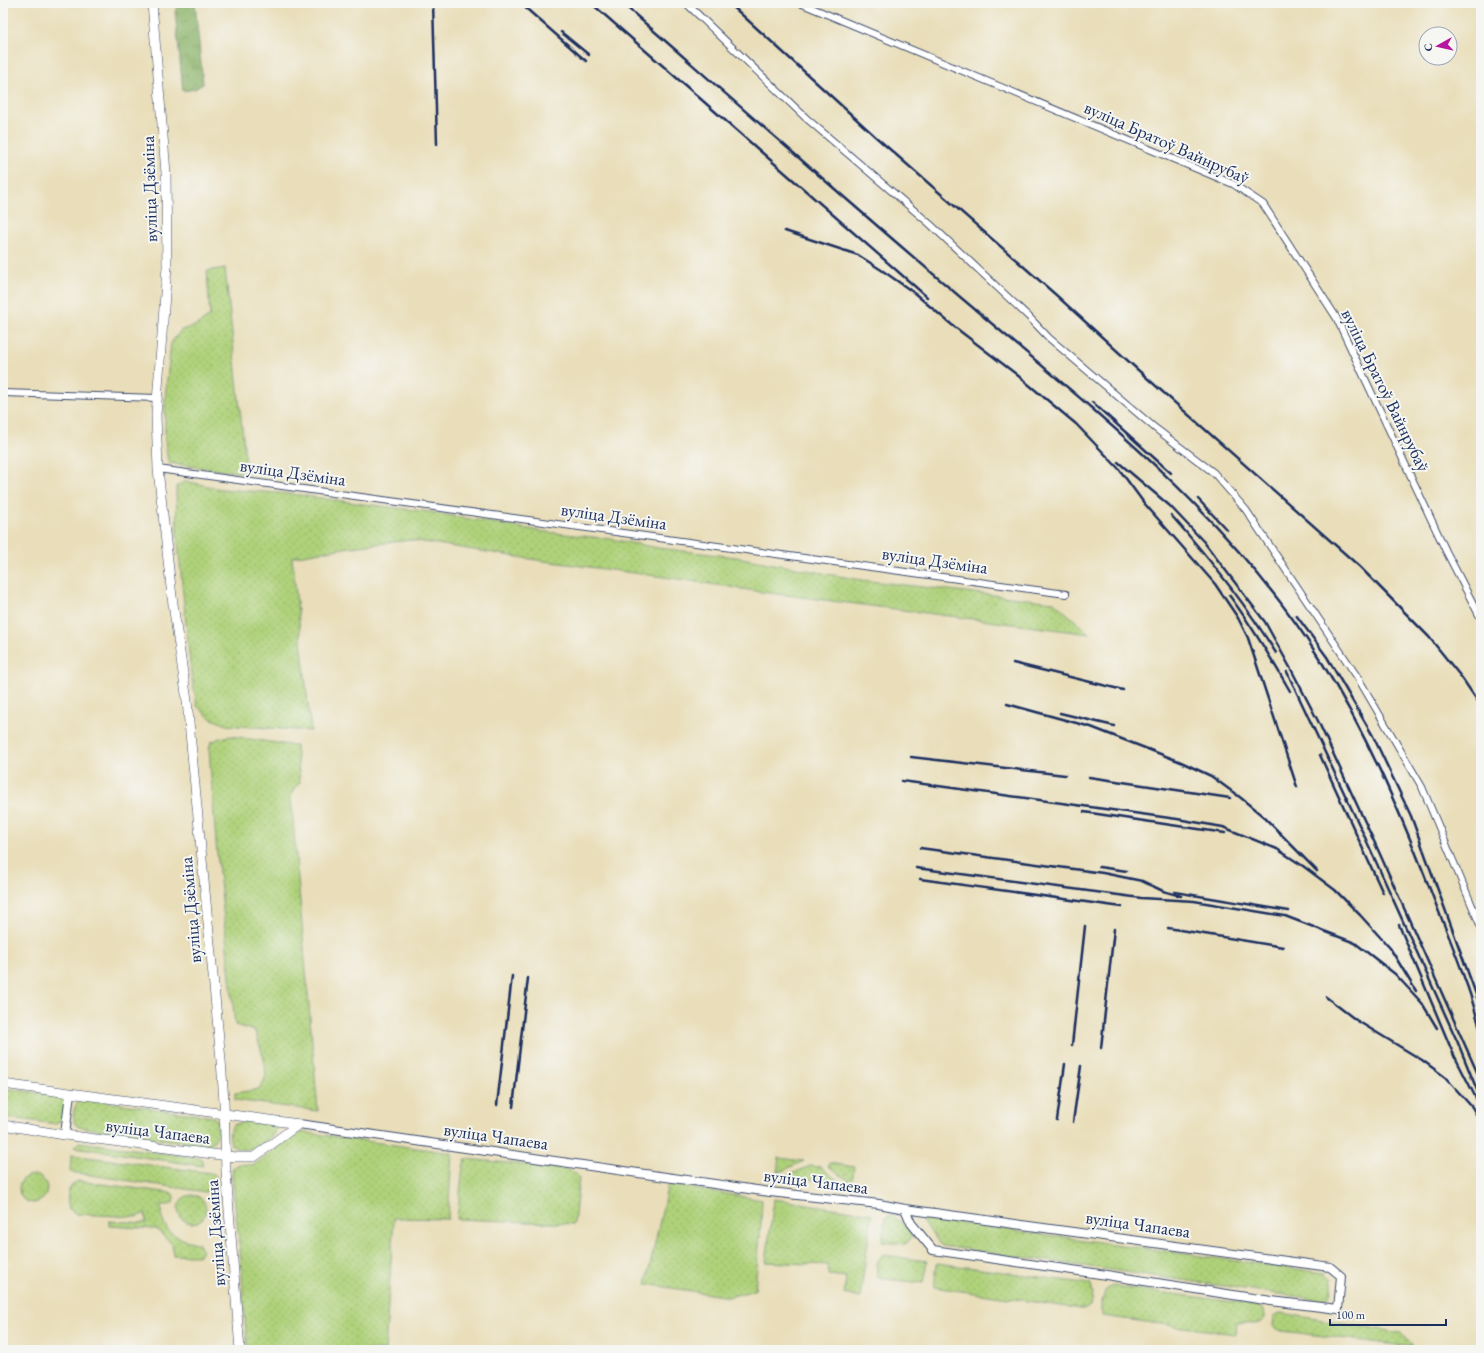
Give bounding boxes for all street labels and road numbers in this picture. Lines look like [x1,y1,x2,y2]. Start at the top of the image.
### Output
street label: вуліца Братоў Вайнрубаў [1081,95,1253,189]
street label: вуліца Дзёміна [136,134,162,243]
street label: вуліца Братоў Вайнрубаў [1337,305,1435,475]
street label: вуліца Дзёміна [239,453,348,491]
street label: вуліца Дзёміна [560,497,669,535]
street label: вуліца Дзёміна [881,541,990,579]
street label: вуліца Дзёміна [174,855,206,964]
street label: вуліца Чапаева [104,1113,212,1149]
street label: вуліца Чапаева [442,1117,551,1155]
street label: вуліца Чапаева [762,1163,870,1199]
street label: вуліца Дзёміна [200,1178,230,1287]
street label: вуліца Чапаева [1084,1205,1193,1243]

